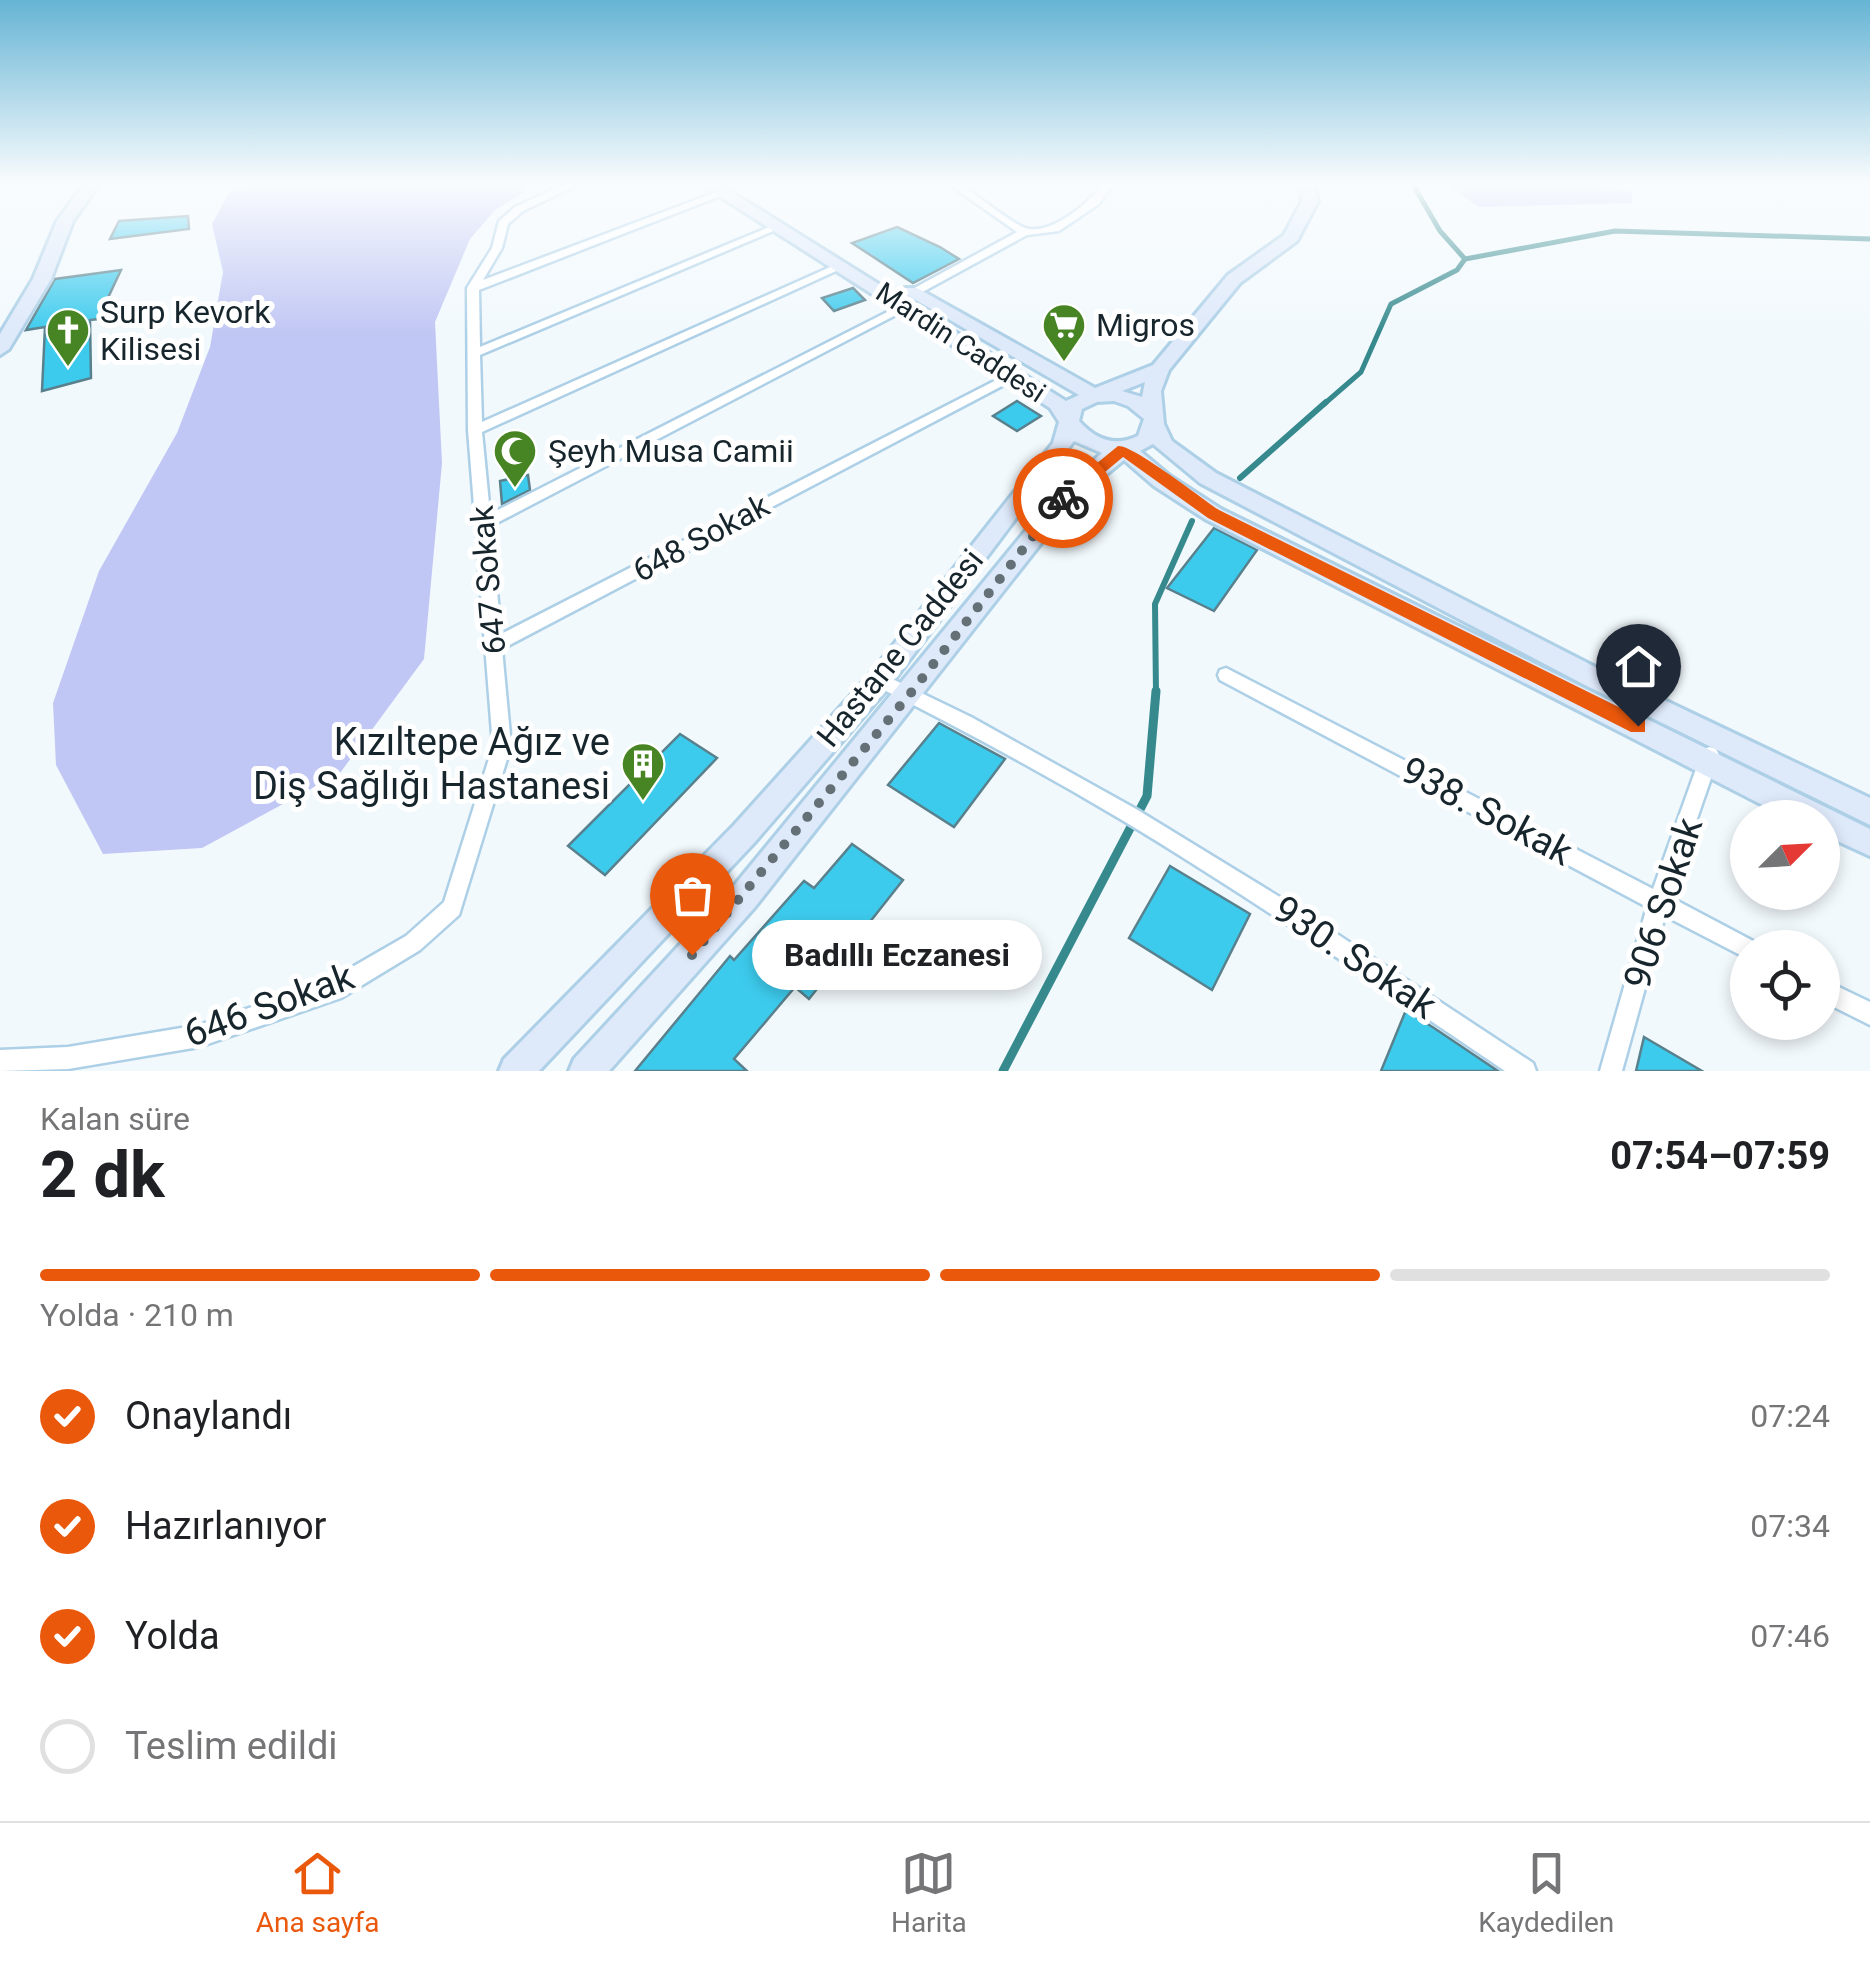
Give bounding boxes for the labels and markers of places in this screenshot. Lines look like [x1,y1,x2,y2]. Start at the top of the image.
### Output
place label: Surp Kevork Kilisesi [100,293,271,368]
supermarket icon: Migros [1041,302,1087,363]
place label: Migros [1096,306,1195,344]
church icon: Surp Kevork Kilisesi [45,307,91,368]
mosque icon: Şeyh Musa Camii [492,428,538,489]
place label: Şeyh Musa Camii [548,432,794,470]
pin [1596,624,1681,727]
place label: Kızıltepe Ağız ve Diş Sağlığı Hastanesi [253,720,610,808]
building icon: Kızıltepe Ağız ve Diş Sağlığı Hastanesi [620,741,666,802]
pin [650,853,735,956]
callout: Badıllı Eczanesi [752,920,1042,990]

